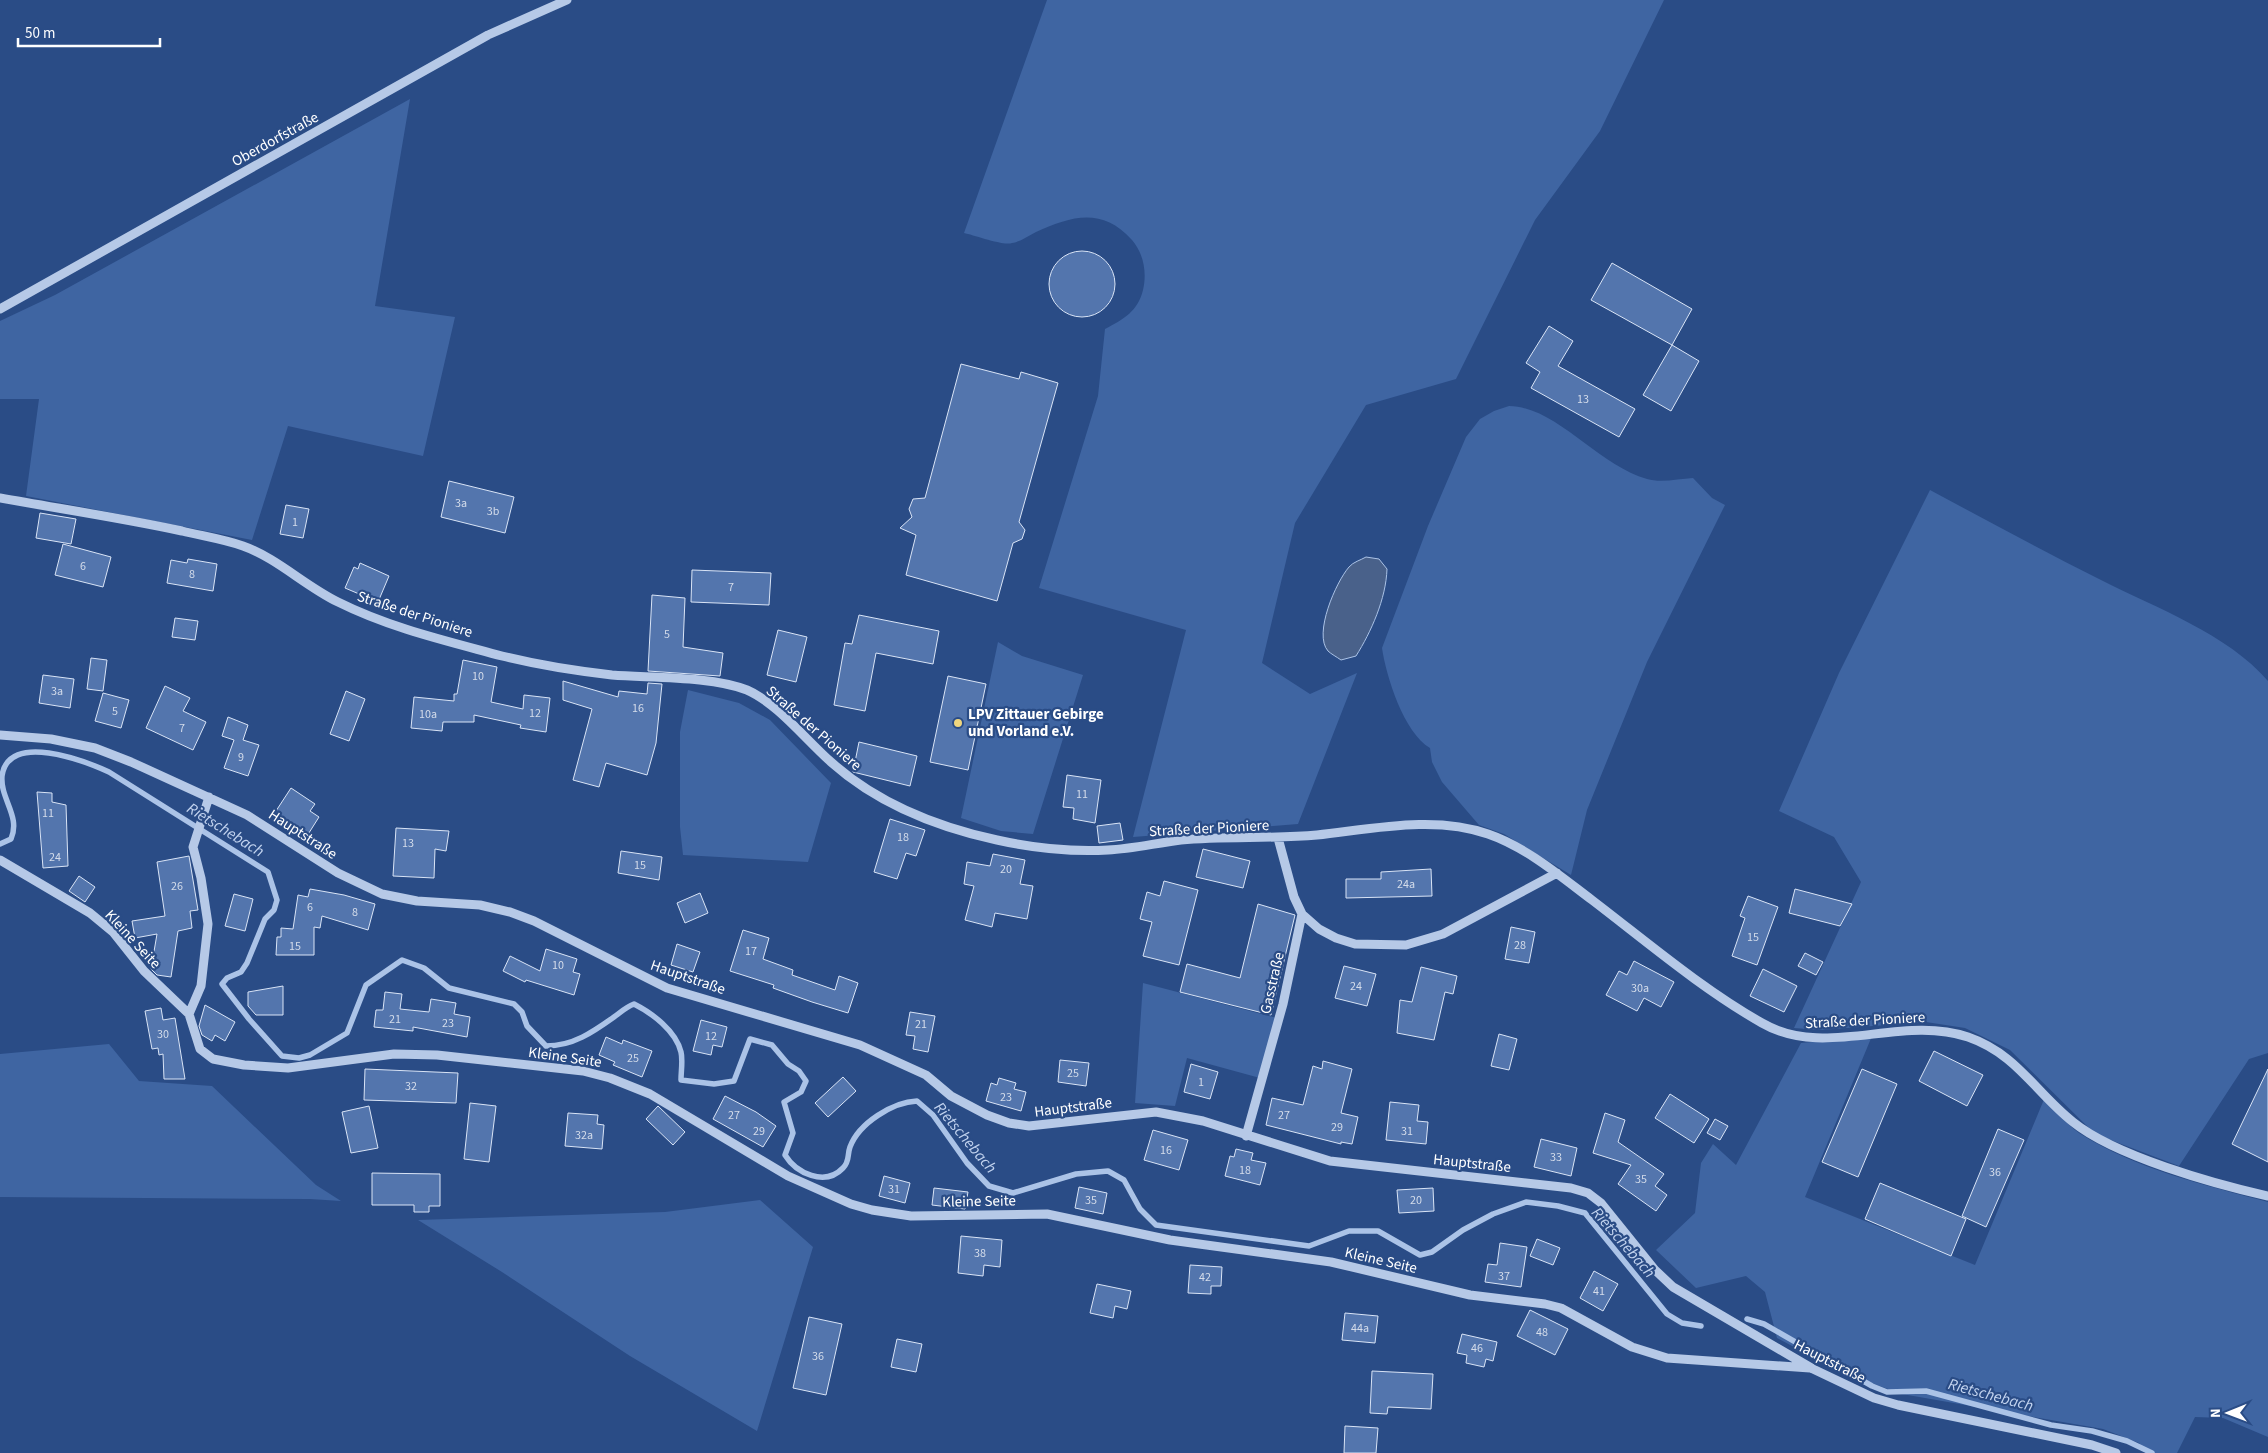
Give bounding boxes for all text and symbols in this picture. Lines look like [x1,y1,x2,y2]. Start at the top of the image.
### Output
scale bar [18,15,160,47]
text: 50 m [25,23,55,44]
street label: Oberdorfstraße [228,107,322,172]
house number: 13 [1577,391,1589,408]
house number: 3a [455,495,467,512]
house number: 3b [487,503,500,520]
house number: 1 [292,514,298,531]
house number: 6 [80,558,86,575]
house number: 8 [189,566,195,583]
house number: 7 [728,579,734,596]
street label: Straße der Pioniere [354,586,475,643]
house number: 5 [664,626,670,643]
house number: 10 [472,668,484,685]
street label: Straße der Pioniere [761,681,866,776]
house number: 3a [51,683,63,700]
house number: 16 [632,700,644,717]
house number: 5 [112,703,118,720]
place label: LPV Zittauer Gebirge und Vorland e.V. [968,704,1104,742]
house number: 12 [529,705,541,722]
house number: 10a [419,706,437,723]
marker: LPV Zittauer Gebirge und Vorland e.V. [952,717,964,729]
house number: 7 [179,720,185,737]
house number: 9 [238,749,244,766]
house number: 11 [1076,786,1088,803]
water label: Rietschebach [183,797,268,862]
street label: Hauptstraße [264,804,341,864]
house number: 11 [42,805,54,822]
street label: Straße der Pioniere [1148,815,1270,842]
house number: 18 [897,829,909,846]
house number: 13 [402,835,414,852]
house number: 24 [49,849,61,866]
house number: 15 [634,857,646,874]
house number: 20 [1000,861,1012,878]
house number: 24a [1397,876,1415,893]
house number: 26 [171,878,183,895]
house number: 6 [307,899,313,916]
house number: 8 [352,904,358,921]
street label: Kleine Seite [100,905,165,973]
house number: 15 [1747,929,1759,946]
house number: 28 [1514,937,1526,954]
house number: 15 [289,938,301,955]
house number: 17 [745,943,757,960]
street label: Gasstraße [1255,950,1290,1016]
street label: Hauptstraße [648,955,728,1000]
house number: 10 [552,957,564,974]
house number: 24 [1350,978,1362,995]
house number: 30a [1631,980,1649,997]
street label: Straße der Pioniere [1804,1007,1926,1034]
house number: 21 [389,1011,401,1028]
house number: 23 [442,1015,454,1032]
house number: 21 [915,1016,927,1033]
house number: 30 [157,1026,169,1043]
house number: 12 [705,1028,717,1045]
street label: Kleine Seite [527,1042,603,1073]
house number: 25 [627,1050,639,1067]
house number: 25 [1067,1065,1079,1082]
house number: 1 [1198,1074,1204,1091]
house number: 32 [405,1078,417,1095]
house number: 23 [1000,1089,1012,1106]
street label: Hauptstraße [1033,1092,1113,1123]
water label: Rietschebach [929,1097,1002,1178]
house number: 27 [728,1107,740,1124]
house number: 27 [1278,1107,1290,1124]
house number: 29 [1331,1119,1343,1136]
house number: 29 [753,1123,765,1140]
house number: 31 [1401,1123,1413,1140]
house number: 32a [575,1127,593,1144]
house number: 16 [1160,1142,1172,1159]
street label: Hauptstraße [1432,1149,1512,1178]
house number: 33 [1550,1149,1562,1166]
house number: 18 [1239,1162,1251,1179]
house number: 36 [1989,1164,2001,1181]
house number: 35 [1635,1171,1647,1188]
house number: 31 [888,1181,900,1198]
street label: Kleine Seite [942,1190,1016,1213]
house number: 35 [1085,1192,1097,1209]
house number: 20 [1410,1192,1422,1209]
water label: Rietschebach [1586,1203,1660,1283]
street label: Kleine Seite [1343,1242,1419,1279]
house number: 38 [974,1245,986,1262]
house number: 37 [1498,1268,1510,1285]
house number: 42 [1199,1269,1211,1286]
house number: 41 [1593,1283,1605,1300]
house number: 44a [1351,1320,1369,1337]
house number: 48 [1536,1324,1548,1341]
street label: Hauptstraße [1790,1334,1869,1389]
house number: 46 [1471,1340,1483,1357]
house number: 36 [812,1348,824,1365]
water label: Rietschebach [1946,1373,2036,1417]
north arrow [2203,1388,2253,1438]
text: N [2206,1408,2226,1418]

